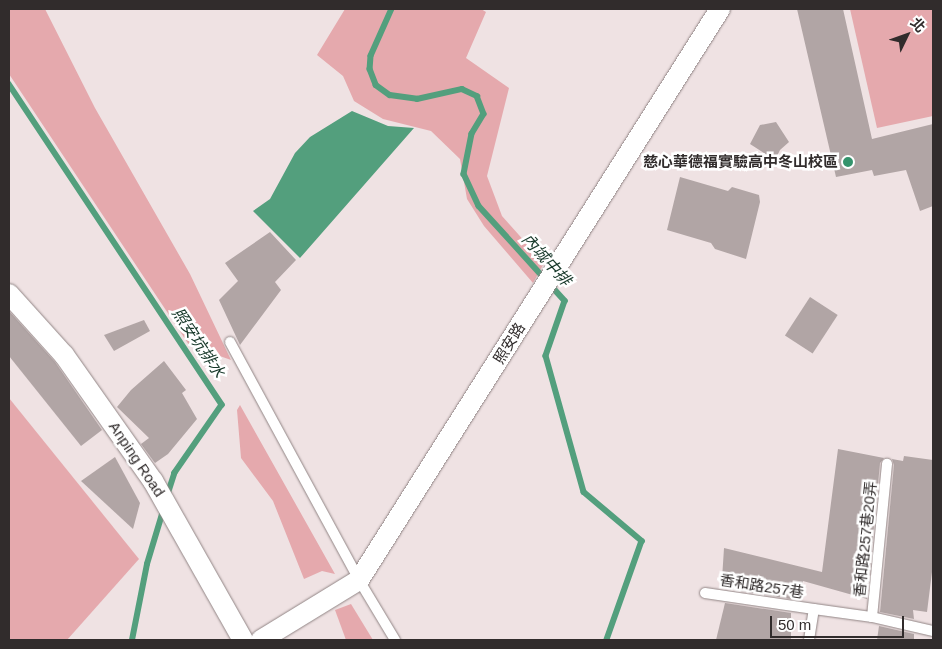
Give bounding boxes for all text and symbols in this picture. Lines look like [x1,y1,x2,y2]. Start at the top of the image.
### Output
north arrow [882,10,932,60]
text: 北 [908,14,929,36]
place label: 慈心華德福實驗高中冬山校區 [643,153,838,171]
marker: 慈心華德福實驗高中冬山校區 [842,156,854,168]
water label: 內城中排 [517,230,575,290]
water label: 照安坑排水 [168,304,228,382]
street label: 照安路 [489,319,529,367]
street label: Anping Road [105,418,169,500]
street label: 香和路257巷20弄 [850,480,880,598]
street label: 香和路257巷 [719,570,805,602]
scale bar [772,606,906,638]
text: 50 m [778,616,811,633]

